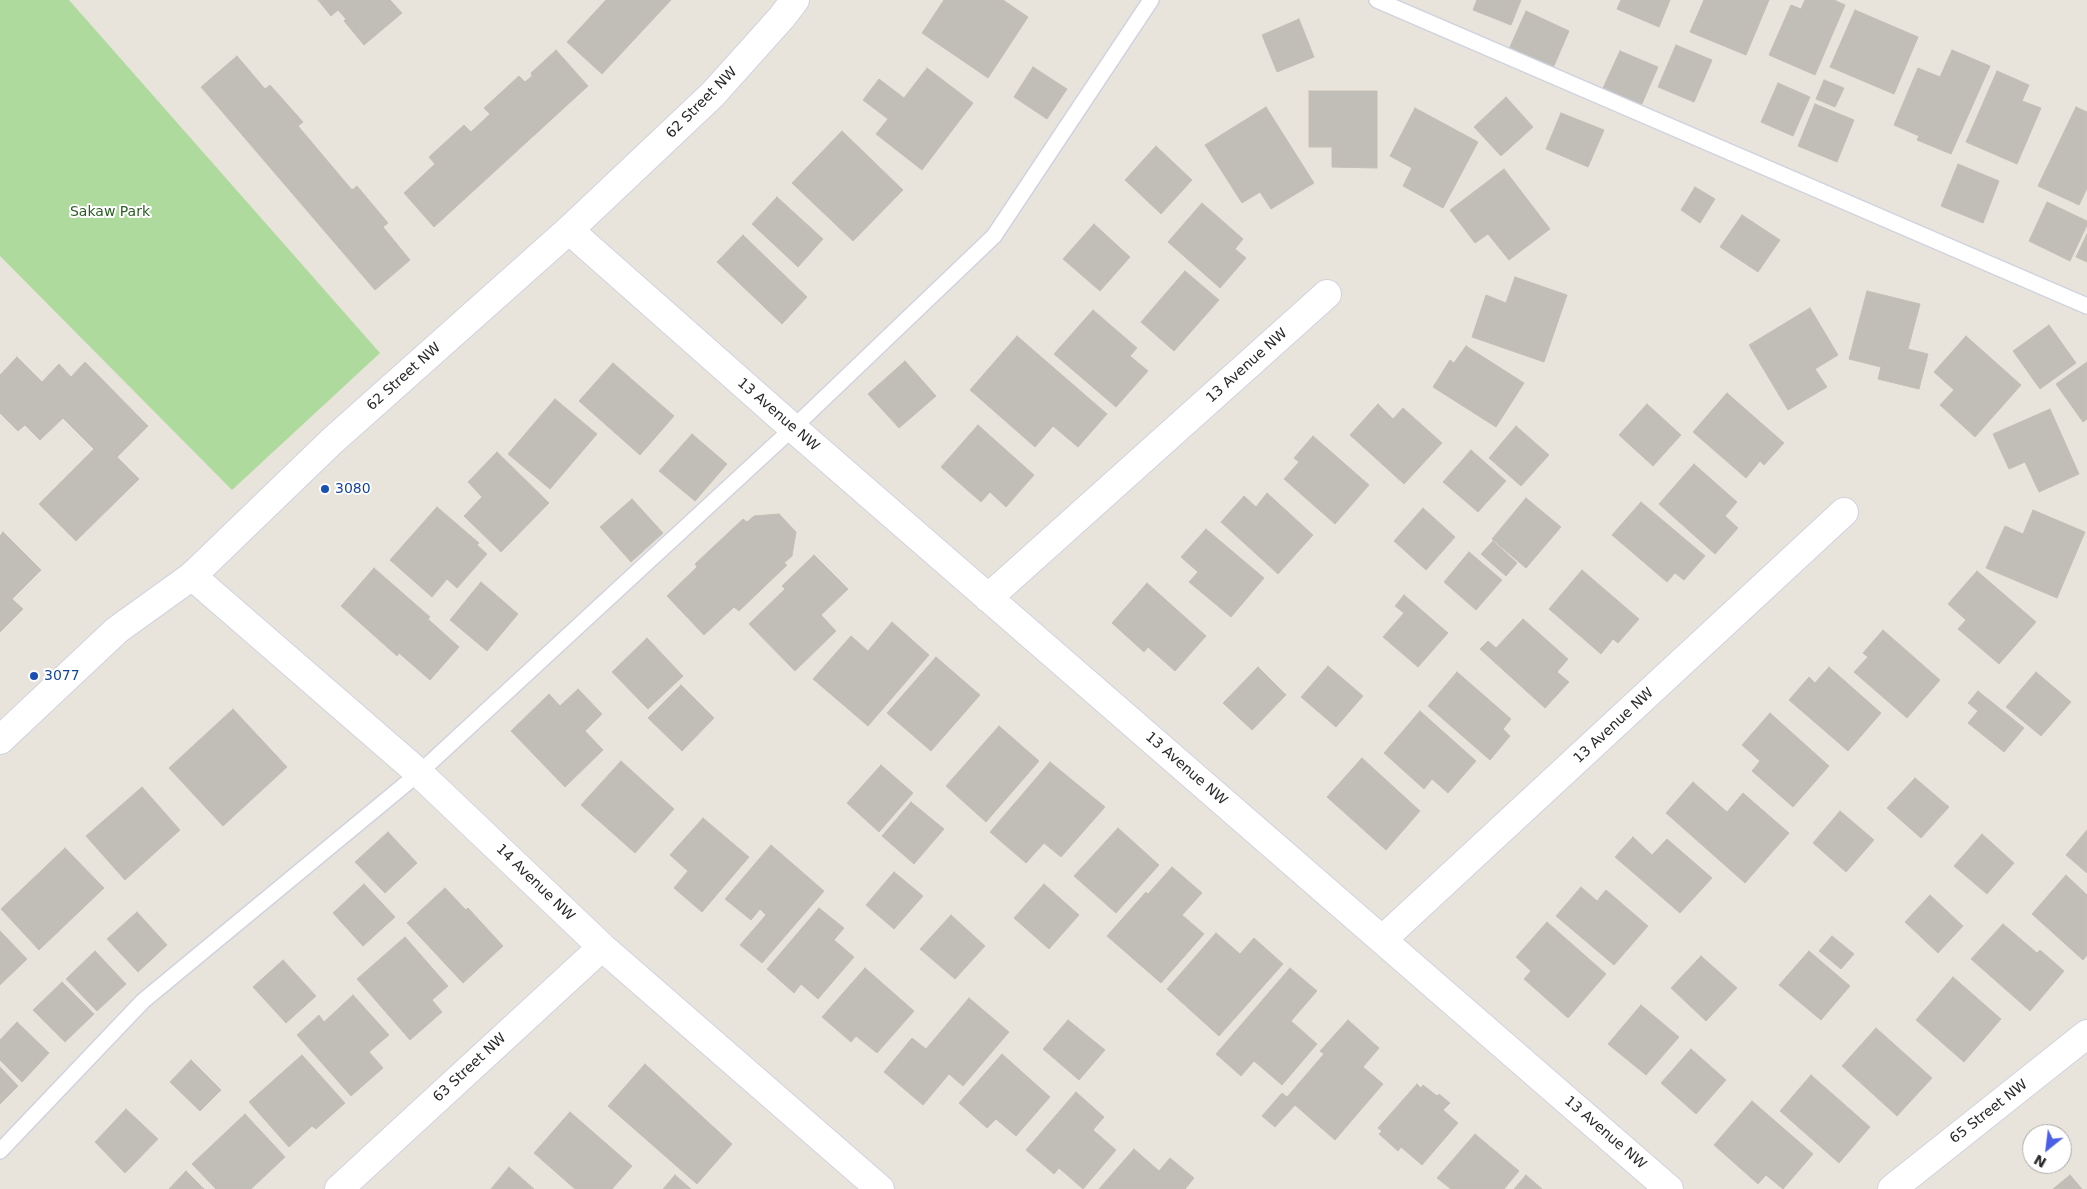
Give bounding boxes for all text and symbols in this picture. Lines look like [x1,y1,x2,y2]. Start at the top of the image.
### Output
street label: 62 Street NW [663,64,741,142]
park label: Sakaw Park [70,204,150,220]
street label: 13 Avenue NW [1203,325,1291,407]
street label: 62 Street NW [364,339,444,415]
street label: 13 Avenue NW [734,375,822,455]
place label: 3080 [335,481,371,497]
marker: 3080 [319,483,331,495]
place label: 3077 [44,668,80,684]
marker: 3077 [28,670,40,682]
street label: 13 Avenue NW [1571,685,1657,767]
street label: 13 Avenue NW [1142,729,1230,809]
street label: 14 Avenue NW [492,841,578,925]
street label: 63 Street NW [430,1030,510,1106]
street label: 65 Street NW [1947,1077,2031,1147]
street label: 13 Avenue NW [1561,1093,1649,1173]
north arrow [2022,1124,2072,1174]
text: N [2031,1151,2049,1171]

